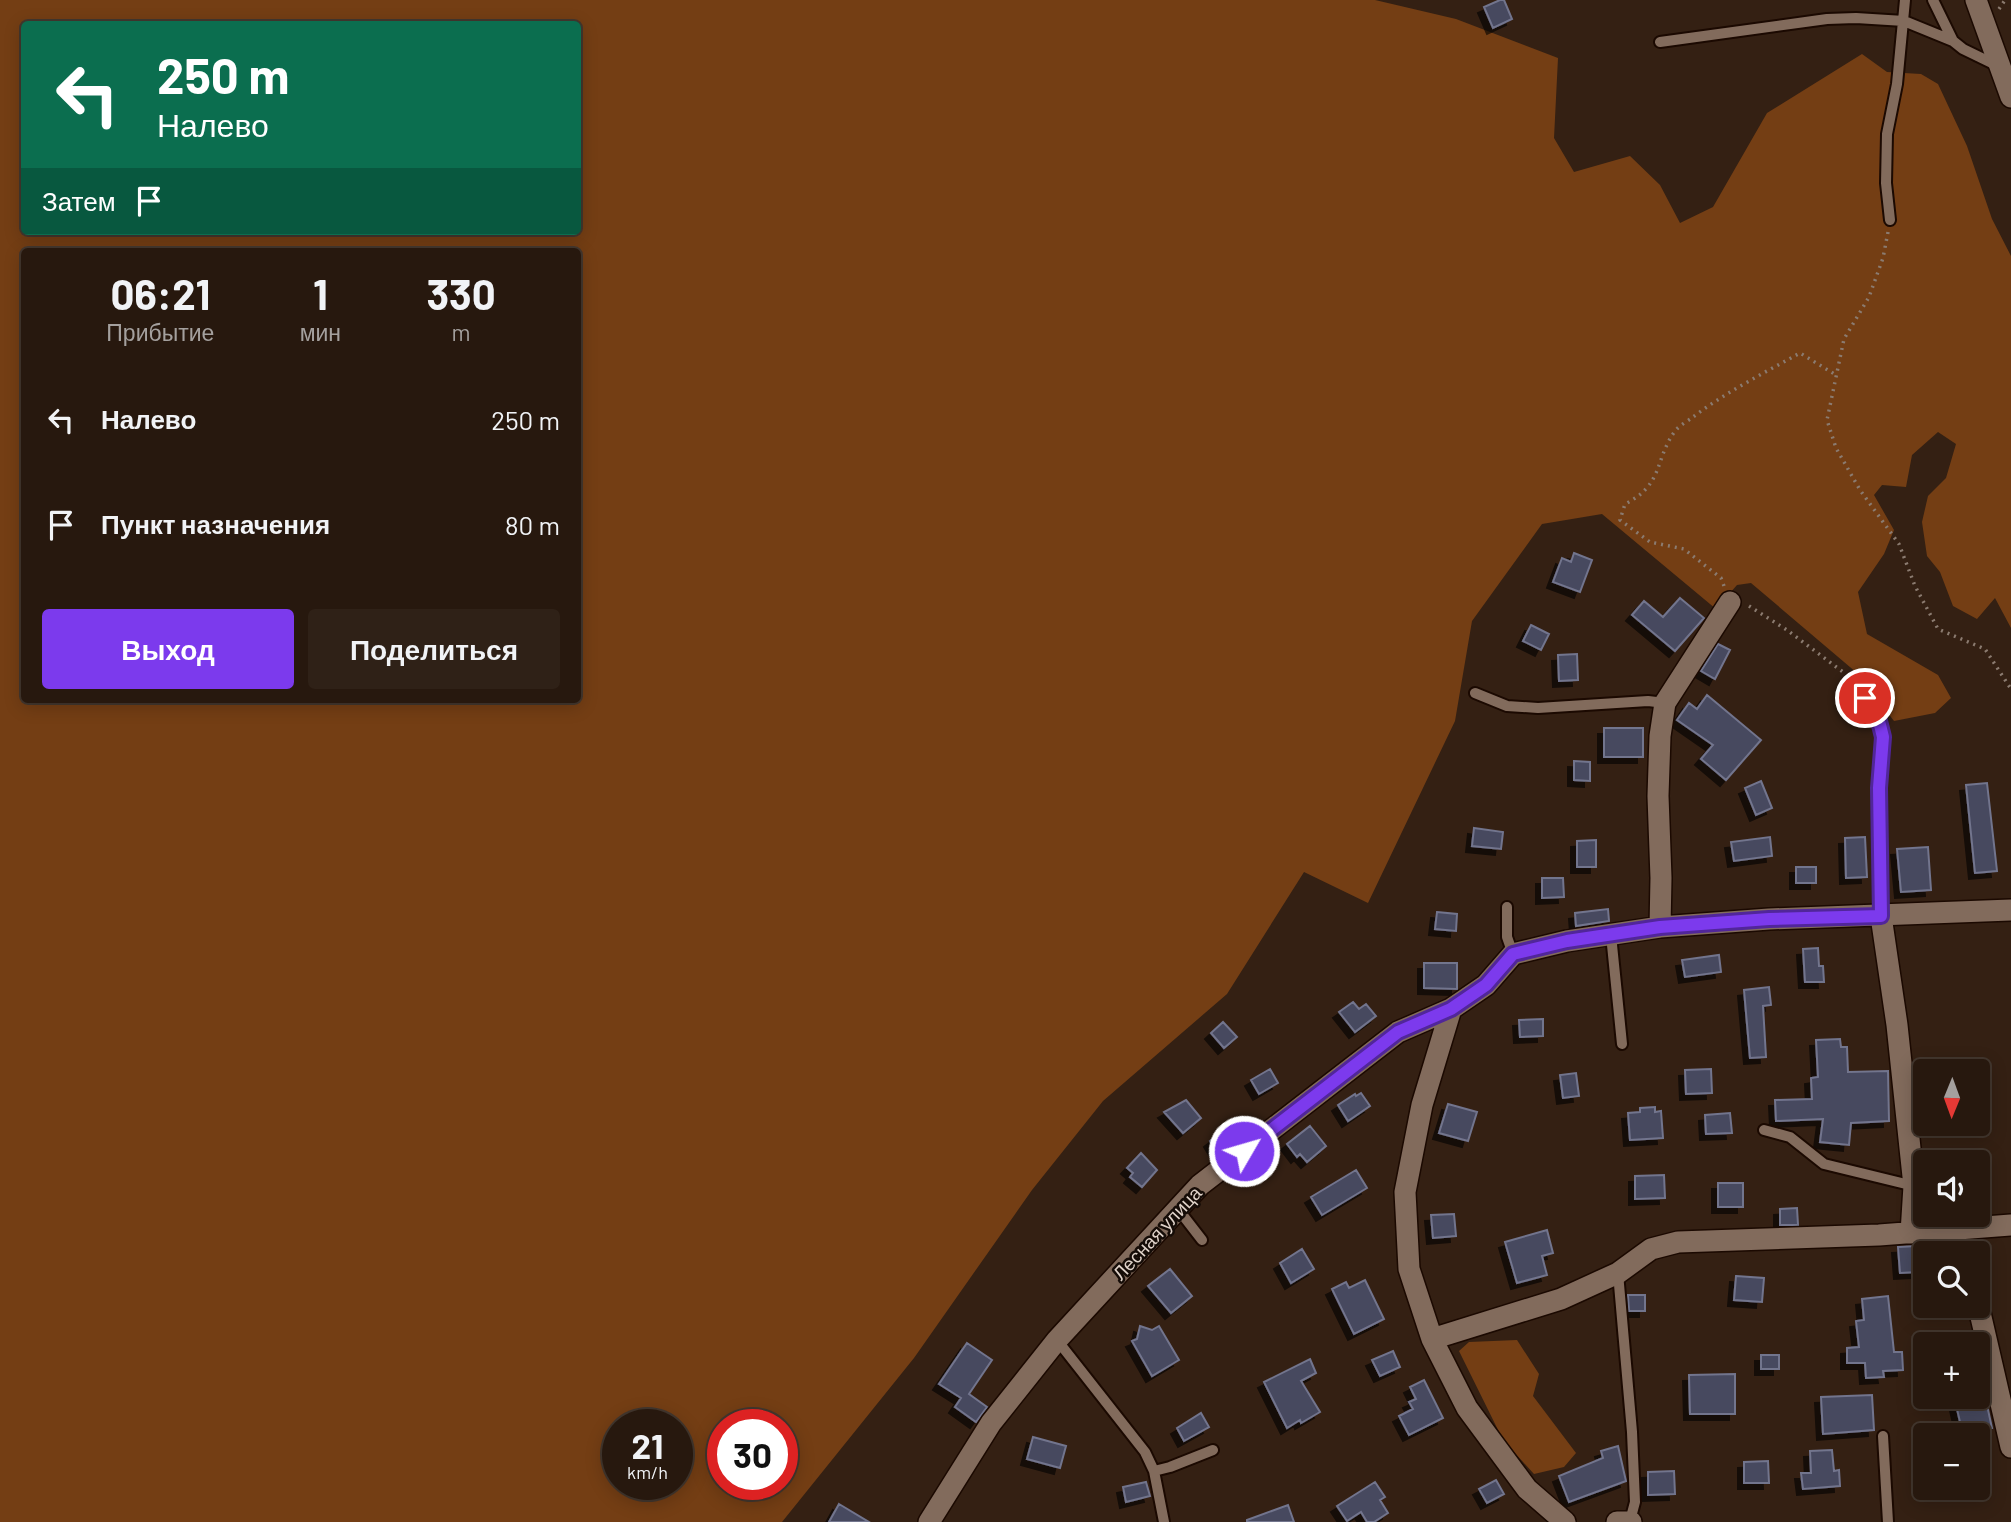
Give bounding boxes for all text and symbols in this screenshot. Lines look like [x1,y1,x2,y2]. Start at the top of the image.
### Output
text: 250 m [157,45,290,104]
icon: left [42,49,133,140]
text: Налево [157,105,269,143]
icon: arrive [130,182,168,220]
text: Затем [42,185,116,216]
text: 06:21 [110,268,210,318]
text: 1 [313,268,328,318]
text: 330 [426,268,496,318]
text: Прибытие [106,318,214,346]
text: мин [300,318,341,346]
text: m [452,318,471,346]
icon: left [42,401,80,439]
text: Налево [101,403,196,434]
text: 250 m [491,404,560,435]
icon: arrive [42,506,80,544]
text: Пункт назначения [101,508,330,539]
text: 80 m [505,509,560,540]
button: Выход [42,609,294,689]
button: Поделиться [308,609,560,689]
pin [1835,668,1895,728]
icon: arrive [1846,679,1884,717]
north arrow [1913,1059,1990,1136]
map controls [1913,1059,1990,1500]
position arrow [1207,1114,1281,1188]
button: sound [1913,1150,1990,1227]
street label: Лесная улица [1107,1181,1206,1284]
button: search [1913,1241,1990,1318]
button: + [1913,1332,1990,1409]
speed limit sign: 30 [707,1409,798,1500]
button: − [1913,1423,1990,1500]
text: 21 [632,1424,663,1466]
text: km/h [627,1461,668,1483]

